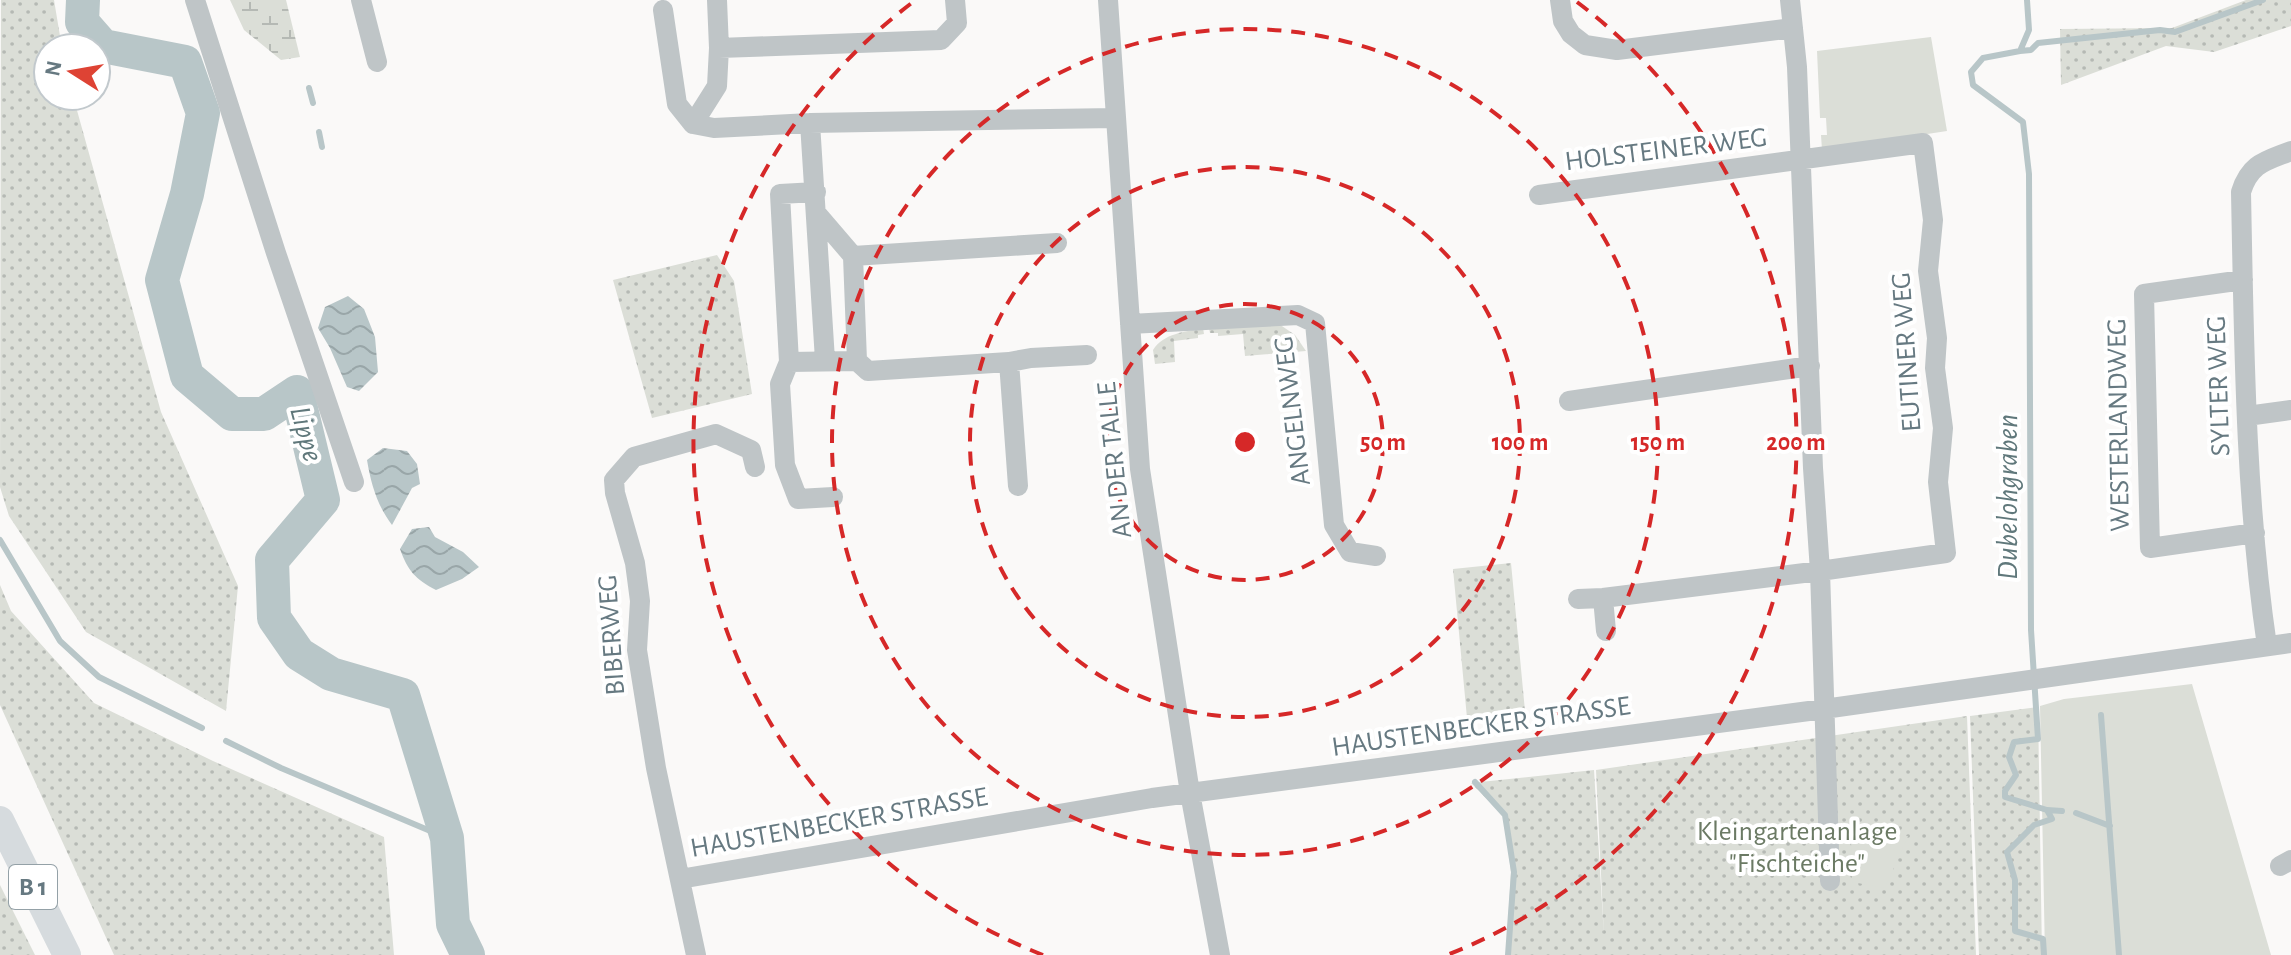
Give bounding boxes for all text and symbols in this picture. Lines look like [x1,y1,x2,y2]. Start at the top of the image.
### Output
north arrow [32,32,112,112]
text: N [41,59,66,78]
street label: HOLSTEINER WEG [1563,124,1769,176]
street label: EUTINER WEG [1887,271,1927,433]
street label: SYLTER WEG [2203,315,2235,457]
street label: WESTERLANDWEG [2103,318,2135,532]
street label: ANGELNWEG [1270,335,1316,487]
street label: AN DER TALLE [1093,381,1137,539]
water label: Lippe [284,403,328,465]
water label: Dubelohgraben [1993,414,2023,580]
centre of rings [1231,428,1259,456]
text: 50 m [1360,431,1406,455]
text: 100 m [1492,431,1548,455]
text: 150 m [1631,431,1685,455]
text: 200 m [1766,431,1826,455]
street label: BIBERWEG [594,574,630,696]
street label: HAUSTENBECKER STRASSE [1330,692,1632,762]
street label: HAUSTENBECKER STRASSE [688,783,990,863]
park label: Kleingartenanlage "Fischteiche" [1697,818,1897,878]
road number: B 1 [9,865,57,909]

